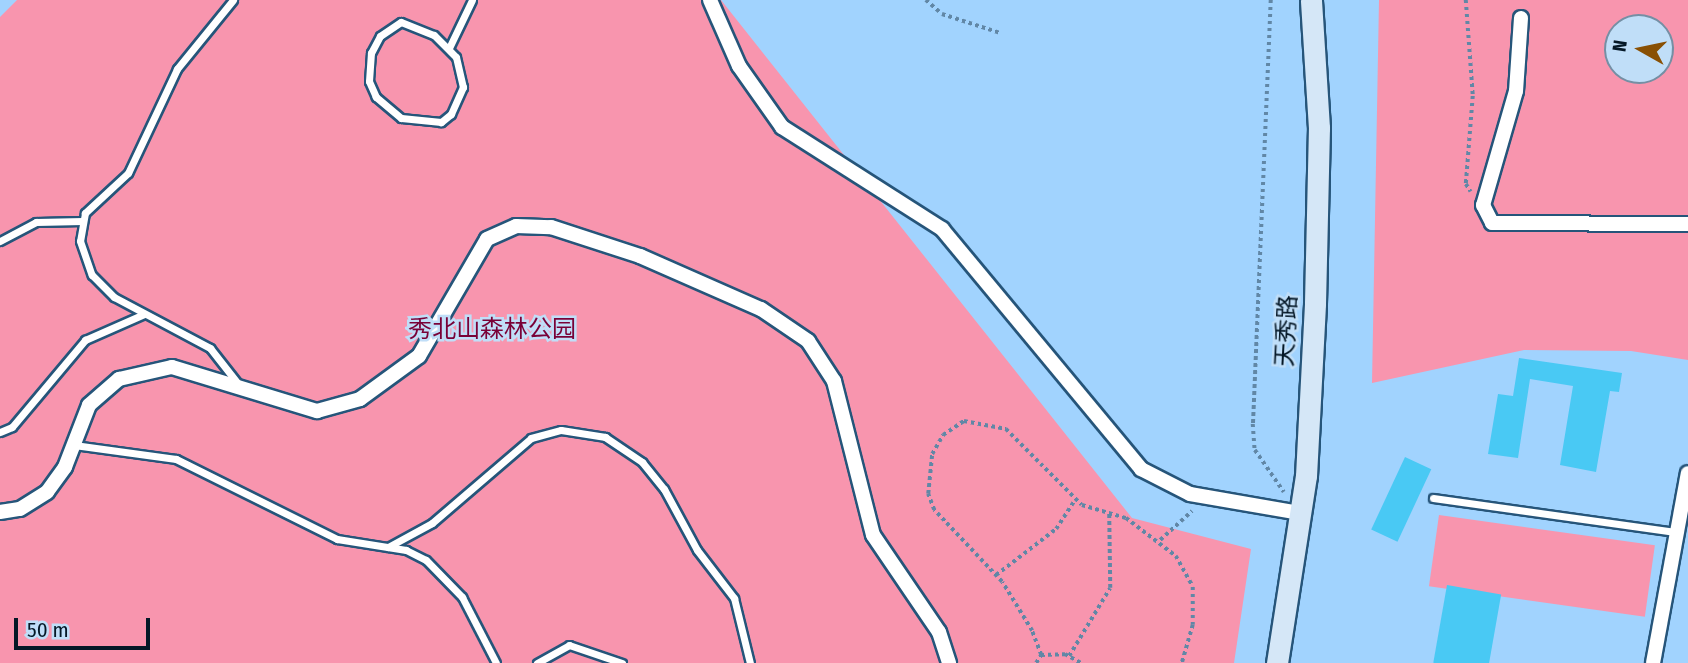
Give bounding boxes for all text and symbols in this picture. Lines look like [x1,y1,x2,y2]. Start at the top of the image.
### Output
north arrow [1604,14,1674,84]
text: N [1607,39,1632,53]
street label: 天秀路 [1271,294,1303,368]
park label: 秀北山森林公园 [408,316,576,344]
scale bar [18,604,154,648]
text: 50 m [27,617,69,643]

